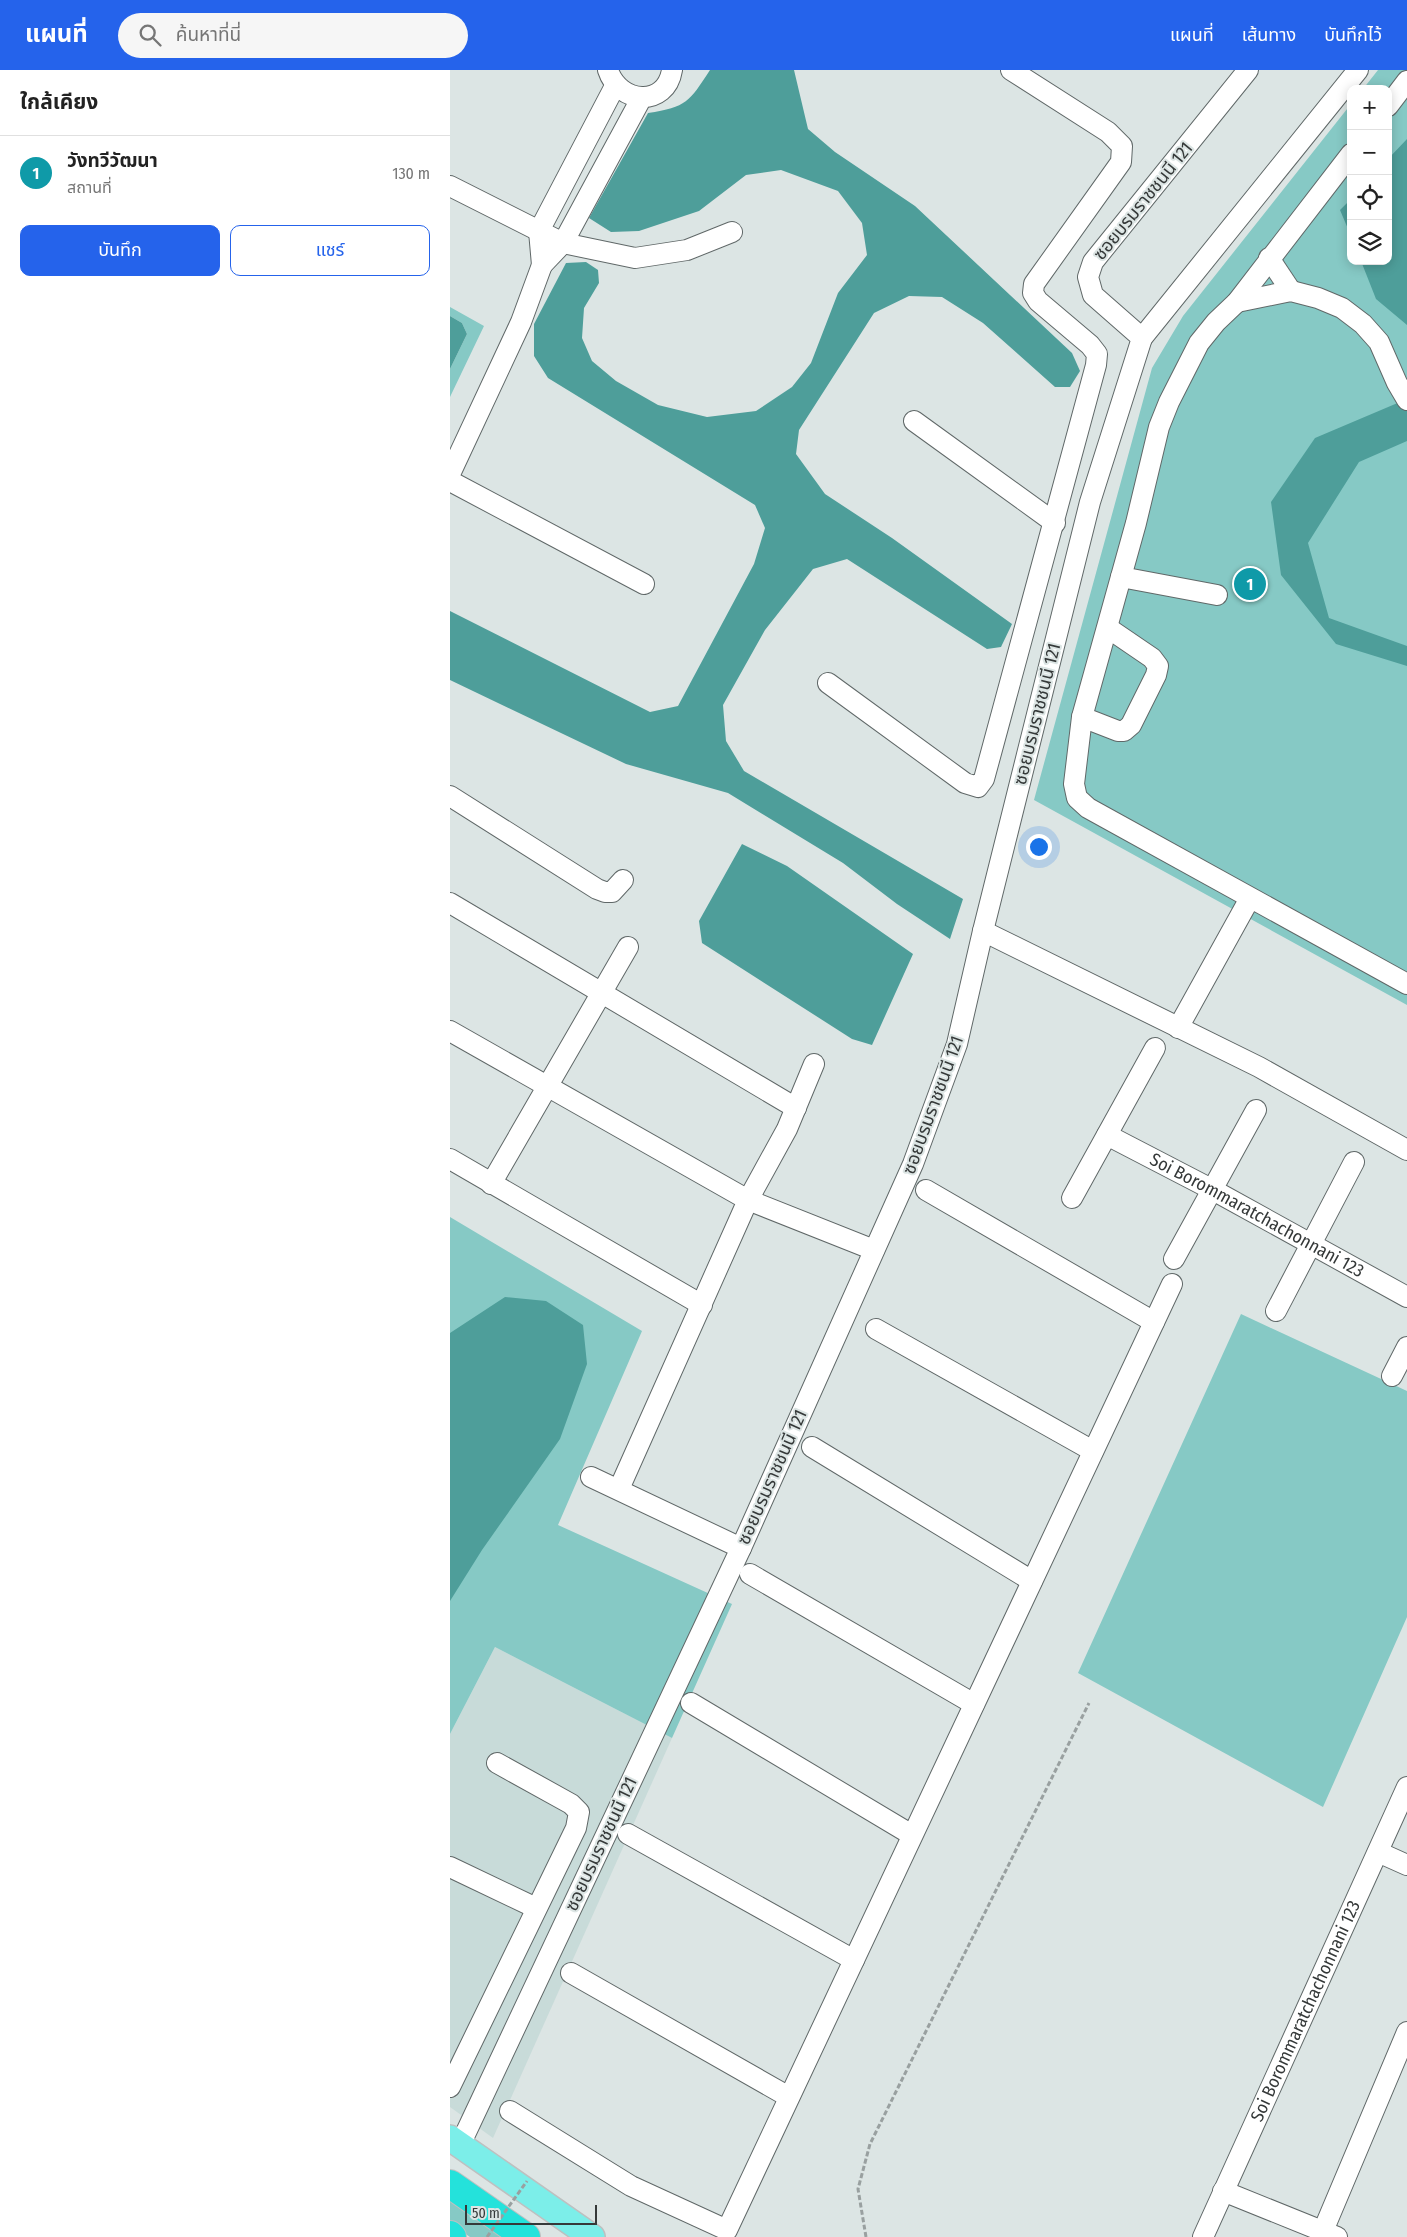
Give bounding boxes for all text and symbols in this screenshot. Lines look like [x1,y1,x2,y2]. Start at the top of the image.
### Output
search box [118,13,468,58]
text: แผนที่ [25,20,88,48]
icon: search [136,21,164,49]
text: ค้นหาที่นี่ [176,23,241,46]
text: แผนที่ [1170,24,1214,46]
text: เส้นทาง [1242,24,1296,46]
text: บันทึกไว้ [1324,24,1382,46]
map controls [1347,85,1392,265]
button: + [1347,85,1392,130]
text: ใกล้เคียง [20,89,98,115]
button: − [1347,130,1392,175]
street label: ซอยบรมราชชนนี 121 [1089,138,1197,264]
text: วังทวีวัฒนา [67,149,158,172]
text: 1 [33,164,39,183]
text: 130 m [392,164,430,183]
button: locate [1347,175,1392,220]
text: สถานที่ [67,178,112,197]
button: layers [1347,220,1392,265]
button: บันทึก [20,225,220,276]
button: แชร์ [230,225,430,276]
pin: 1 [1234,565,1266,603]
street label: ซอยบรมราชชนนี 121 [1009,641,1065,787]
your location [1026,834,1052,860]
street label: ซอยบรมราชชนนี 121 [898,1033,968,1177]
street label: Soi Borommaratchachonnani 123 [1146,1148,1368,1282]
street label: ซอยบรมราชชนนี 121 [732,1406,812,1548]
street label: ซอยบรมราชชนนี 121 [560,1773,642,1915]
street label: Soi Borommaratchachonnani 123 [1246,1897,1365,2125]
scale bar [465,2202,598,2225]
text: 50 m [472,2205,500,2222]

